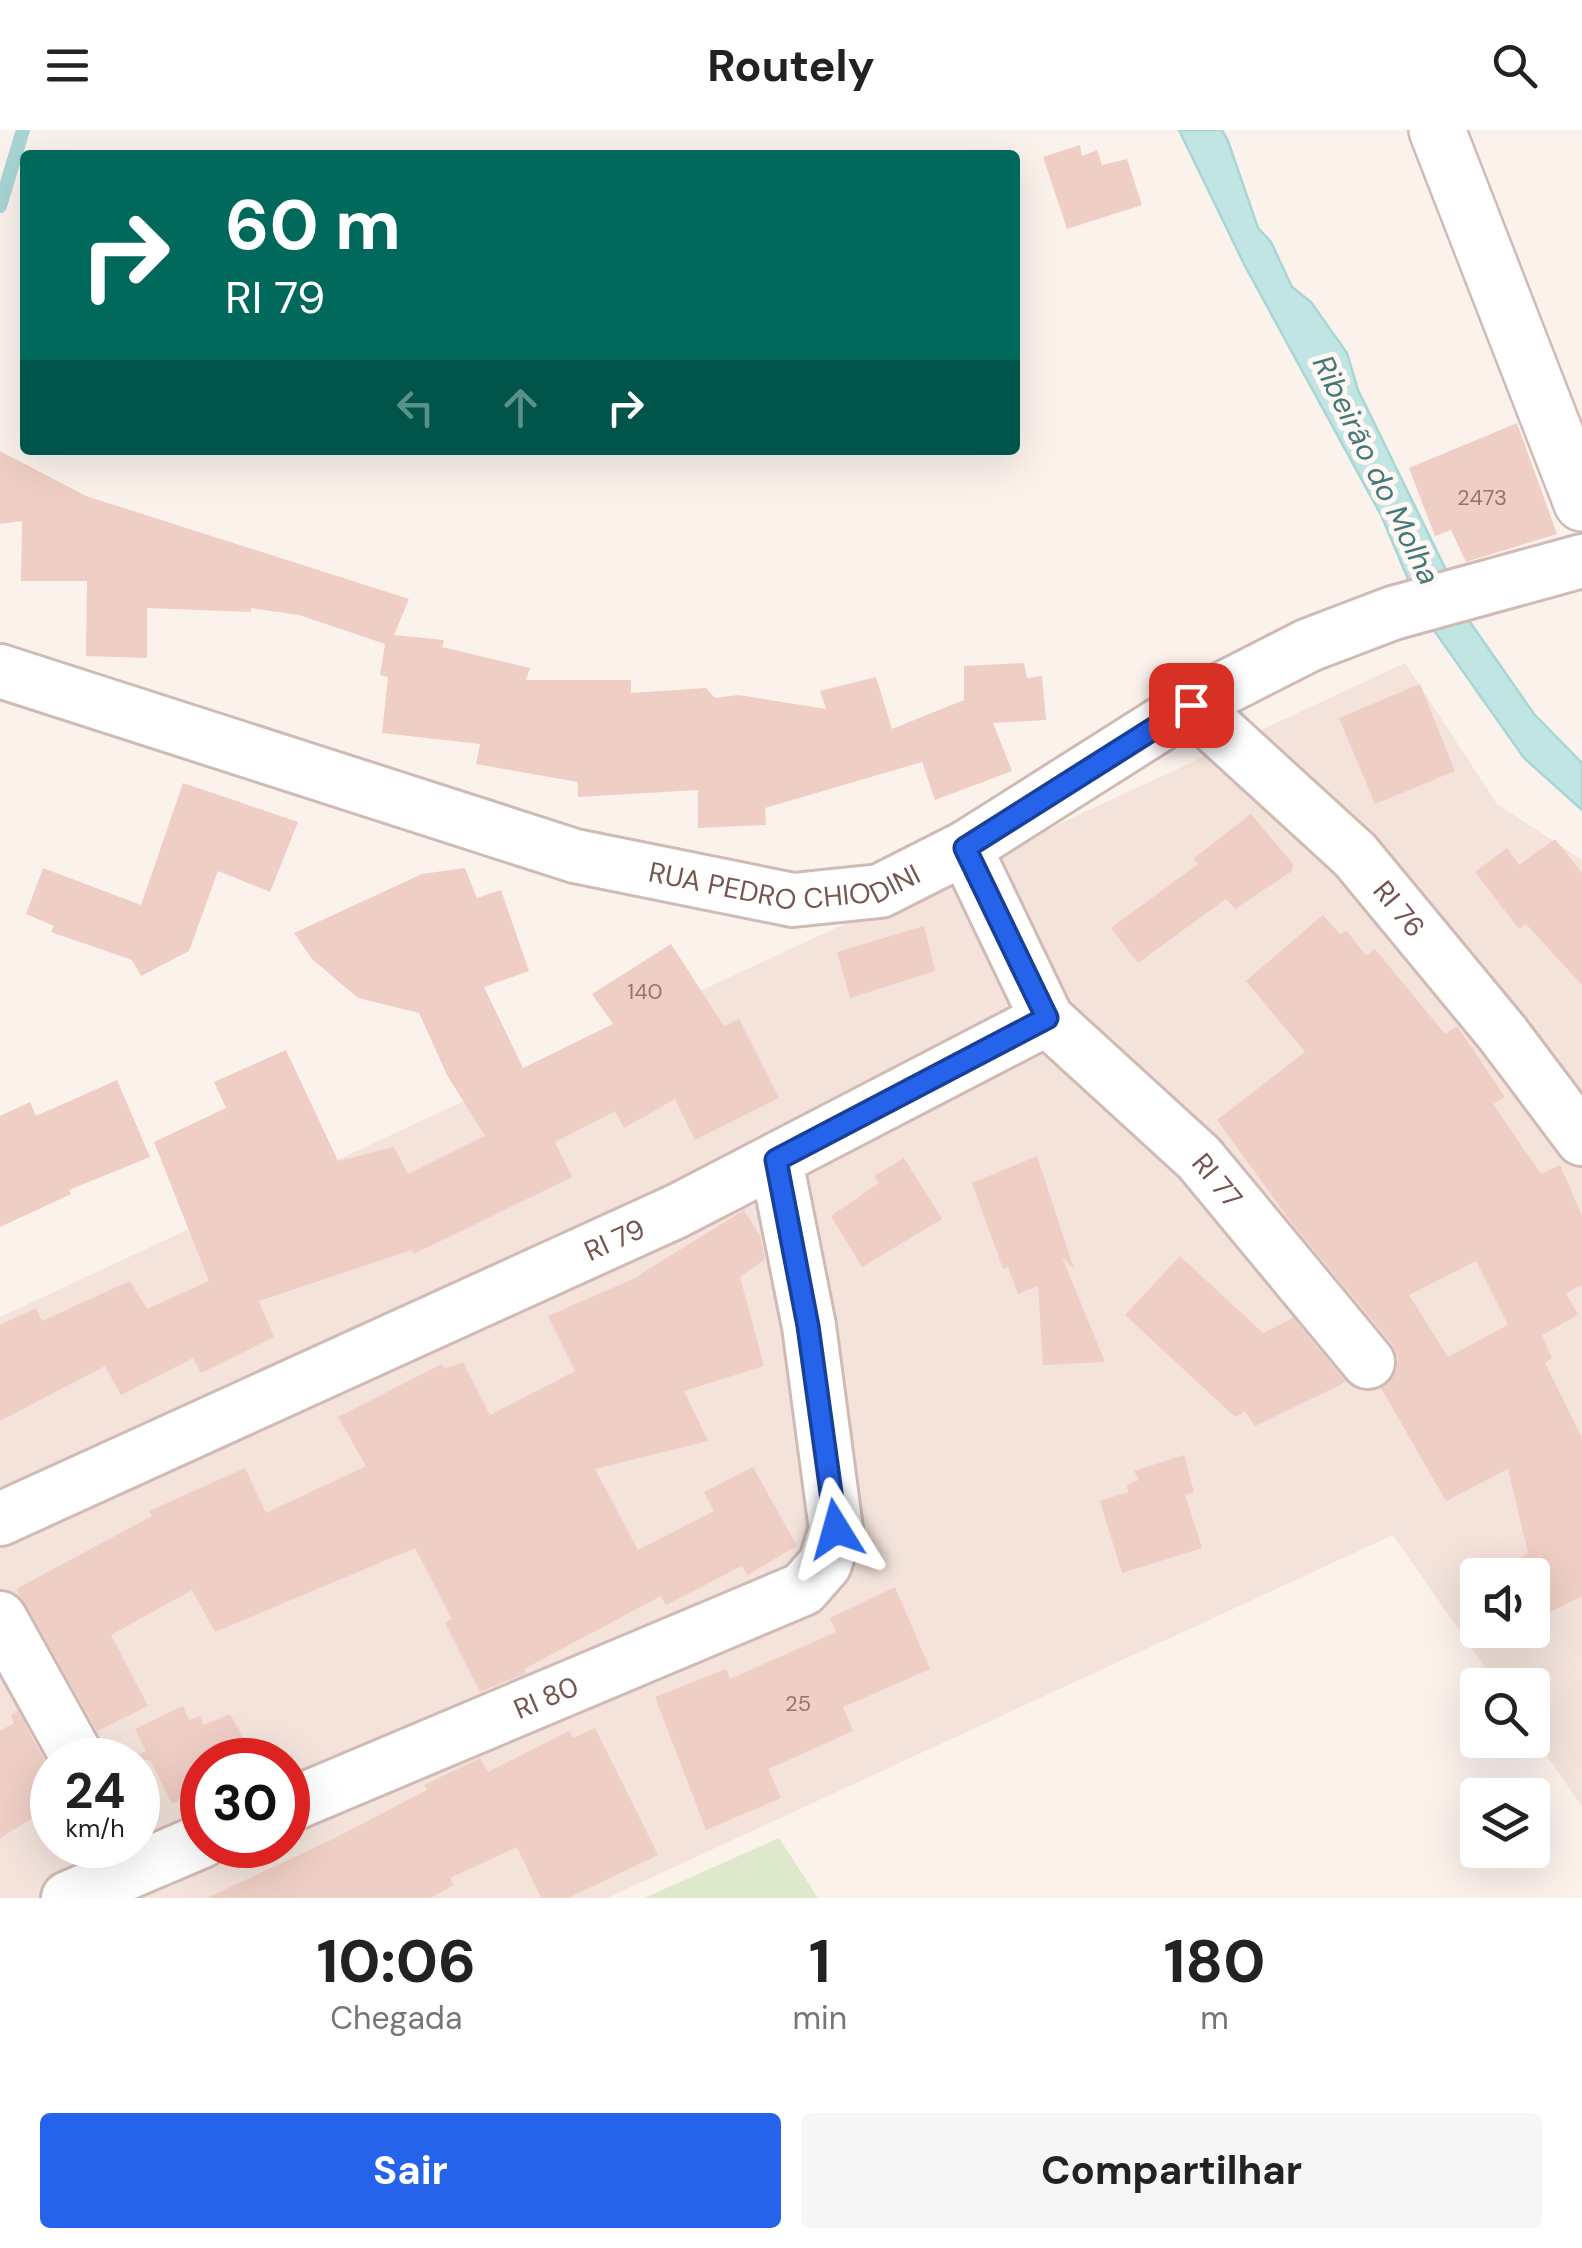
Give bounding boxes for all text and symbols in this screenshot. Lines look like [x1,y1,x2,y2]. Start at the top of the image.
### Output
text: Routely [707,36,875,95]
icon: menu [40,38,95,93]
icon: search [1487,38,1542,93]
text: 60 m [225,180,401,271]
icon: right [60,190,190,320]
text: RI 79 [225,268,325,327]
water label: Ribeirão do Molha [1304,349,1449,591]
icon: left [388,380,443,435]
icon: ahead [493,380,548,435]
icon: right [598,380,653,435]
house number: 2473 [1457,483,1507,512]
pin [1149,663,1234,748]
icon: arrive [1164,678,1219,733]
street label: RUA PEDRO CHIODINI [645,853,926,919]
street label: RI 76 [1365,873,1433,945]
house number: 140 [627,977,663,1006]
street label: RI 77 [1184,1146,1251,1216]
street label: RI 79 [579,1210,651,1270]
position arrow [784,1477,888,1581]
map controls [1460,1558,1550,1868]
button: sound [1460,1558,1550,1648]
street label: RI 80 [508,1668,584,1728]
button: search [1460,1668,1550,1758]
house number: 25 [785,1689,811,1718]
speed limit sign: 30 [180,1738,310,1868]
text: 24 [65,1758,126,1824]
button: layers [1460,1778,1550,1868]
text: km/h [65,1812,125,1845]
text: 10:06 [316,1922,476,2001]
text: 1 [809,1922,831,2001]
text: 180 [1163,1922,1266,2001]
text: Chegada [330,1997,462,2039]
text: min [792,1997,847,2039]
text: m [1200,1997,1229,2039]
button: Sair [40,2113,781,2228]
button: Compartilhar [801,2113,1542,2228]

